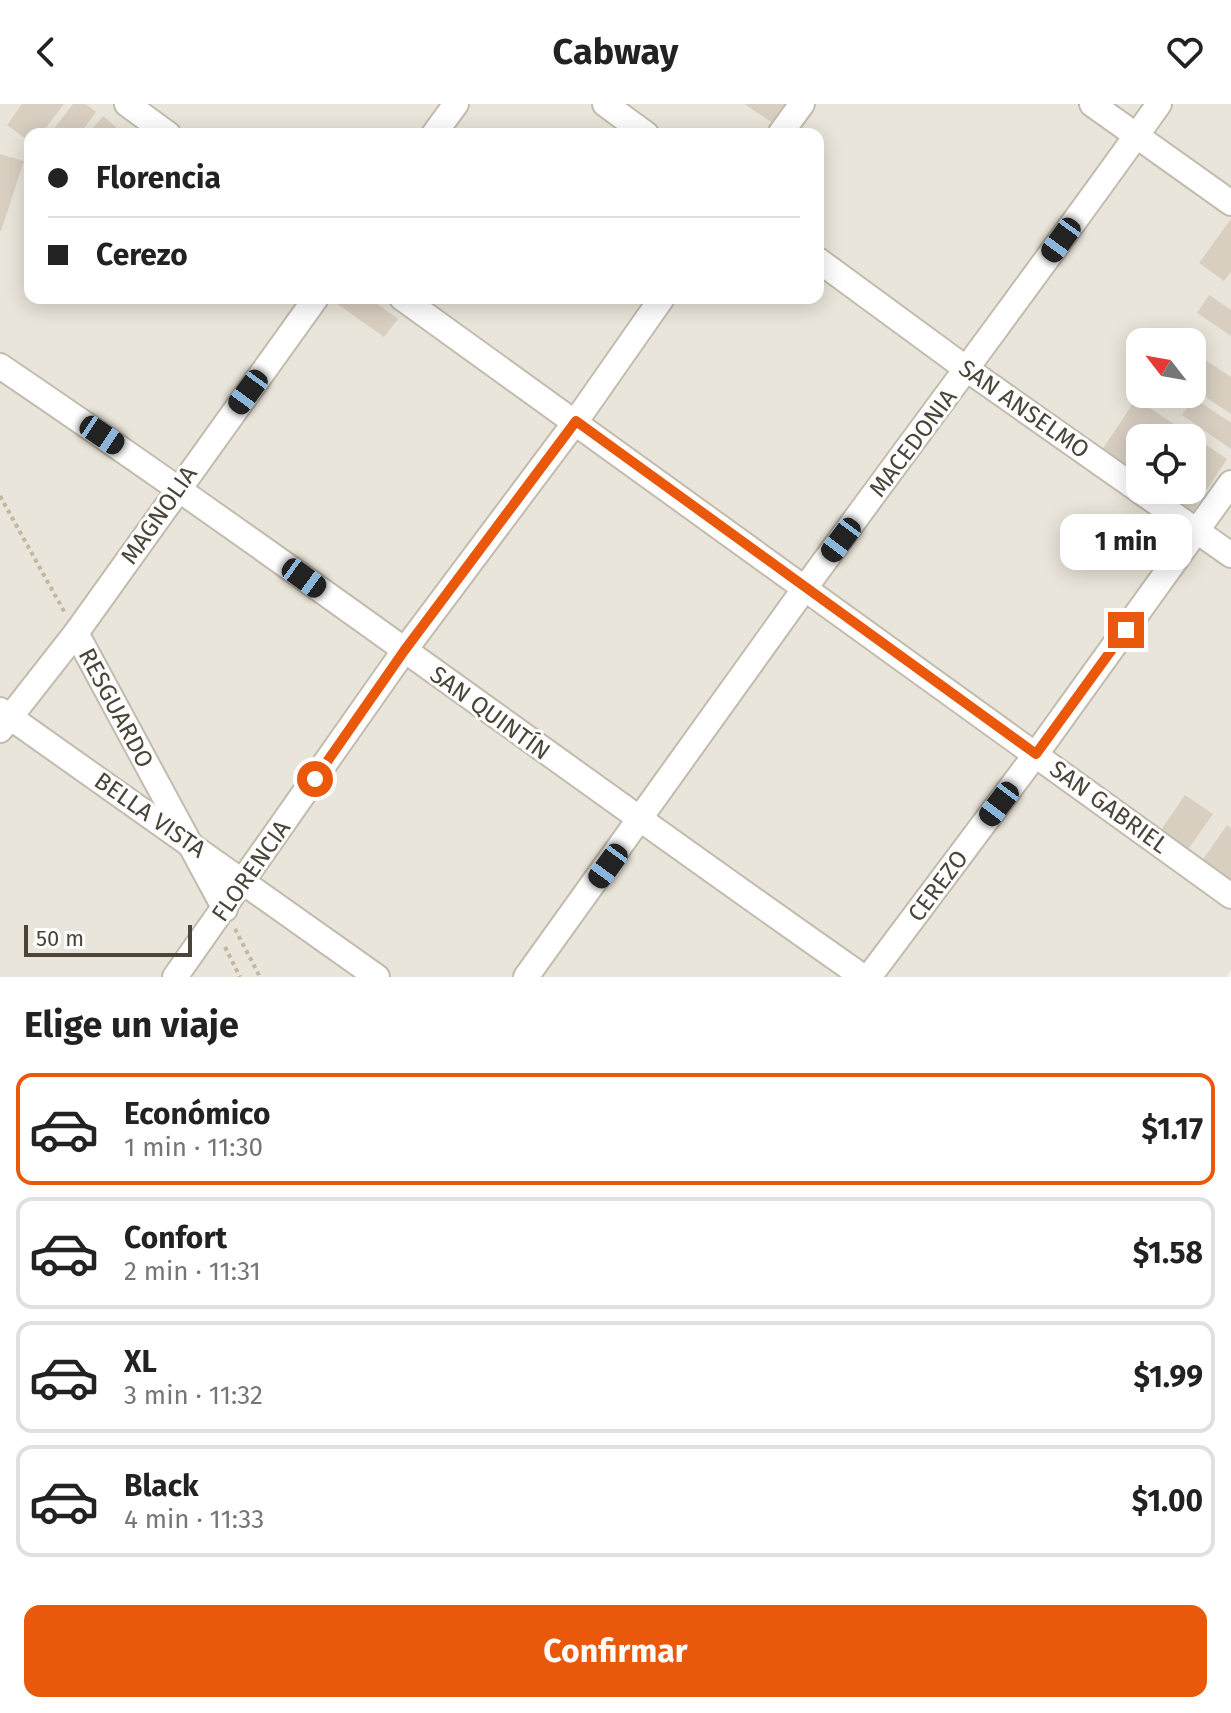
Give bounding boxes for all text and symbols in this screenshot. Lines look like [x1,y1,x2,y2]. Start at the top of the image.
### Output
icon: back [24,30,68,74]
text: Cabway [553,30,678,74]
icon: heart [1163,30,1207,74]
text: Florencia [96,160,221,196]
car [1037,214,1085,266]
text: Cerezo [96,237,188,273]
north arrow [1126,328,1206,408]
map controls [1126,328,1206,504]
street label: SAN ANSELMO [954,354,1094,464]
car [224,366,272,418]
street label: MACEDONIA [863,383,963,502]
car [75,412,129,458]
button: locate [1126,424,1206,504]
street label: MAGNOLIA [115,460,203,569]
car [817,514,865,566]
callout: 1 min [1060,514,1192,570]
text: 1 min [1095,526,1157,557]
car [278,554,330,602]
route end [1108,612,1144,648]
street label: RESGUARDO [73,643,159,773]
street label: SAN QUINTÍN [425,659,556,766]
street label: SAN GABRIEL [1044,755,1174,859]
route start [297,761,333,797]
street label: BELLA VISTA [89,766,211,864]
car [975,778,1023,830]
street label: FLORENCIA [206,815,296,927]
car [584,840,632,892]
street label: CEREZO [902,845,974,927]
scale bar [24,921,192,957]
text: 50 m [36,925,84,952]
text: Elige un viaje [24,1003,239,1047]
icon: car [28,1093,100,1165]
text: Económico [124,1096,270,1132]
text: $1.17 [1142,1111,1203,1147]
text: 1 min · 11:30 [124,1132,263,1163]
icon: car [28,1217,100,1289]
text: Confort [124,1220,227,1256]
text: $1.58 [1133,1235,1203,1271]
text: 2 min · 11:31 [124,1256,261,1287]
icon: car [28,1341,100,1413]
text: XL [124,1344,157,1380]
text: $1.99 [1134,1359,1203,1395]
text: 3 min · 11:32 [124,1380,263,1411]
icon: car [28,1465,100,1537]
text: Black [124,1468,199,1504]
text: $1.00 [1132,1483,1203,1519]
text: 4 min · 11:33 [124,1504,264,1535]
button: Confirmar [24,1605,1207,1697]

